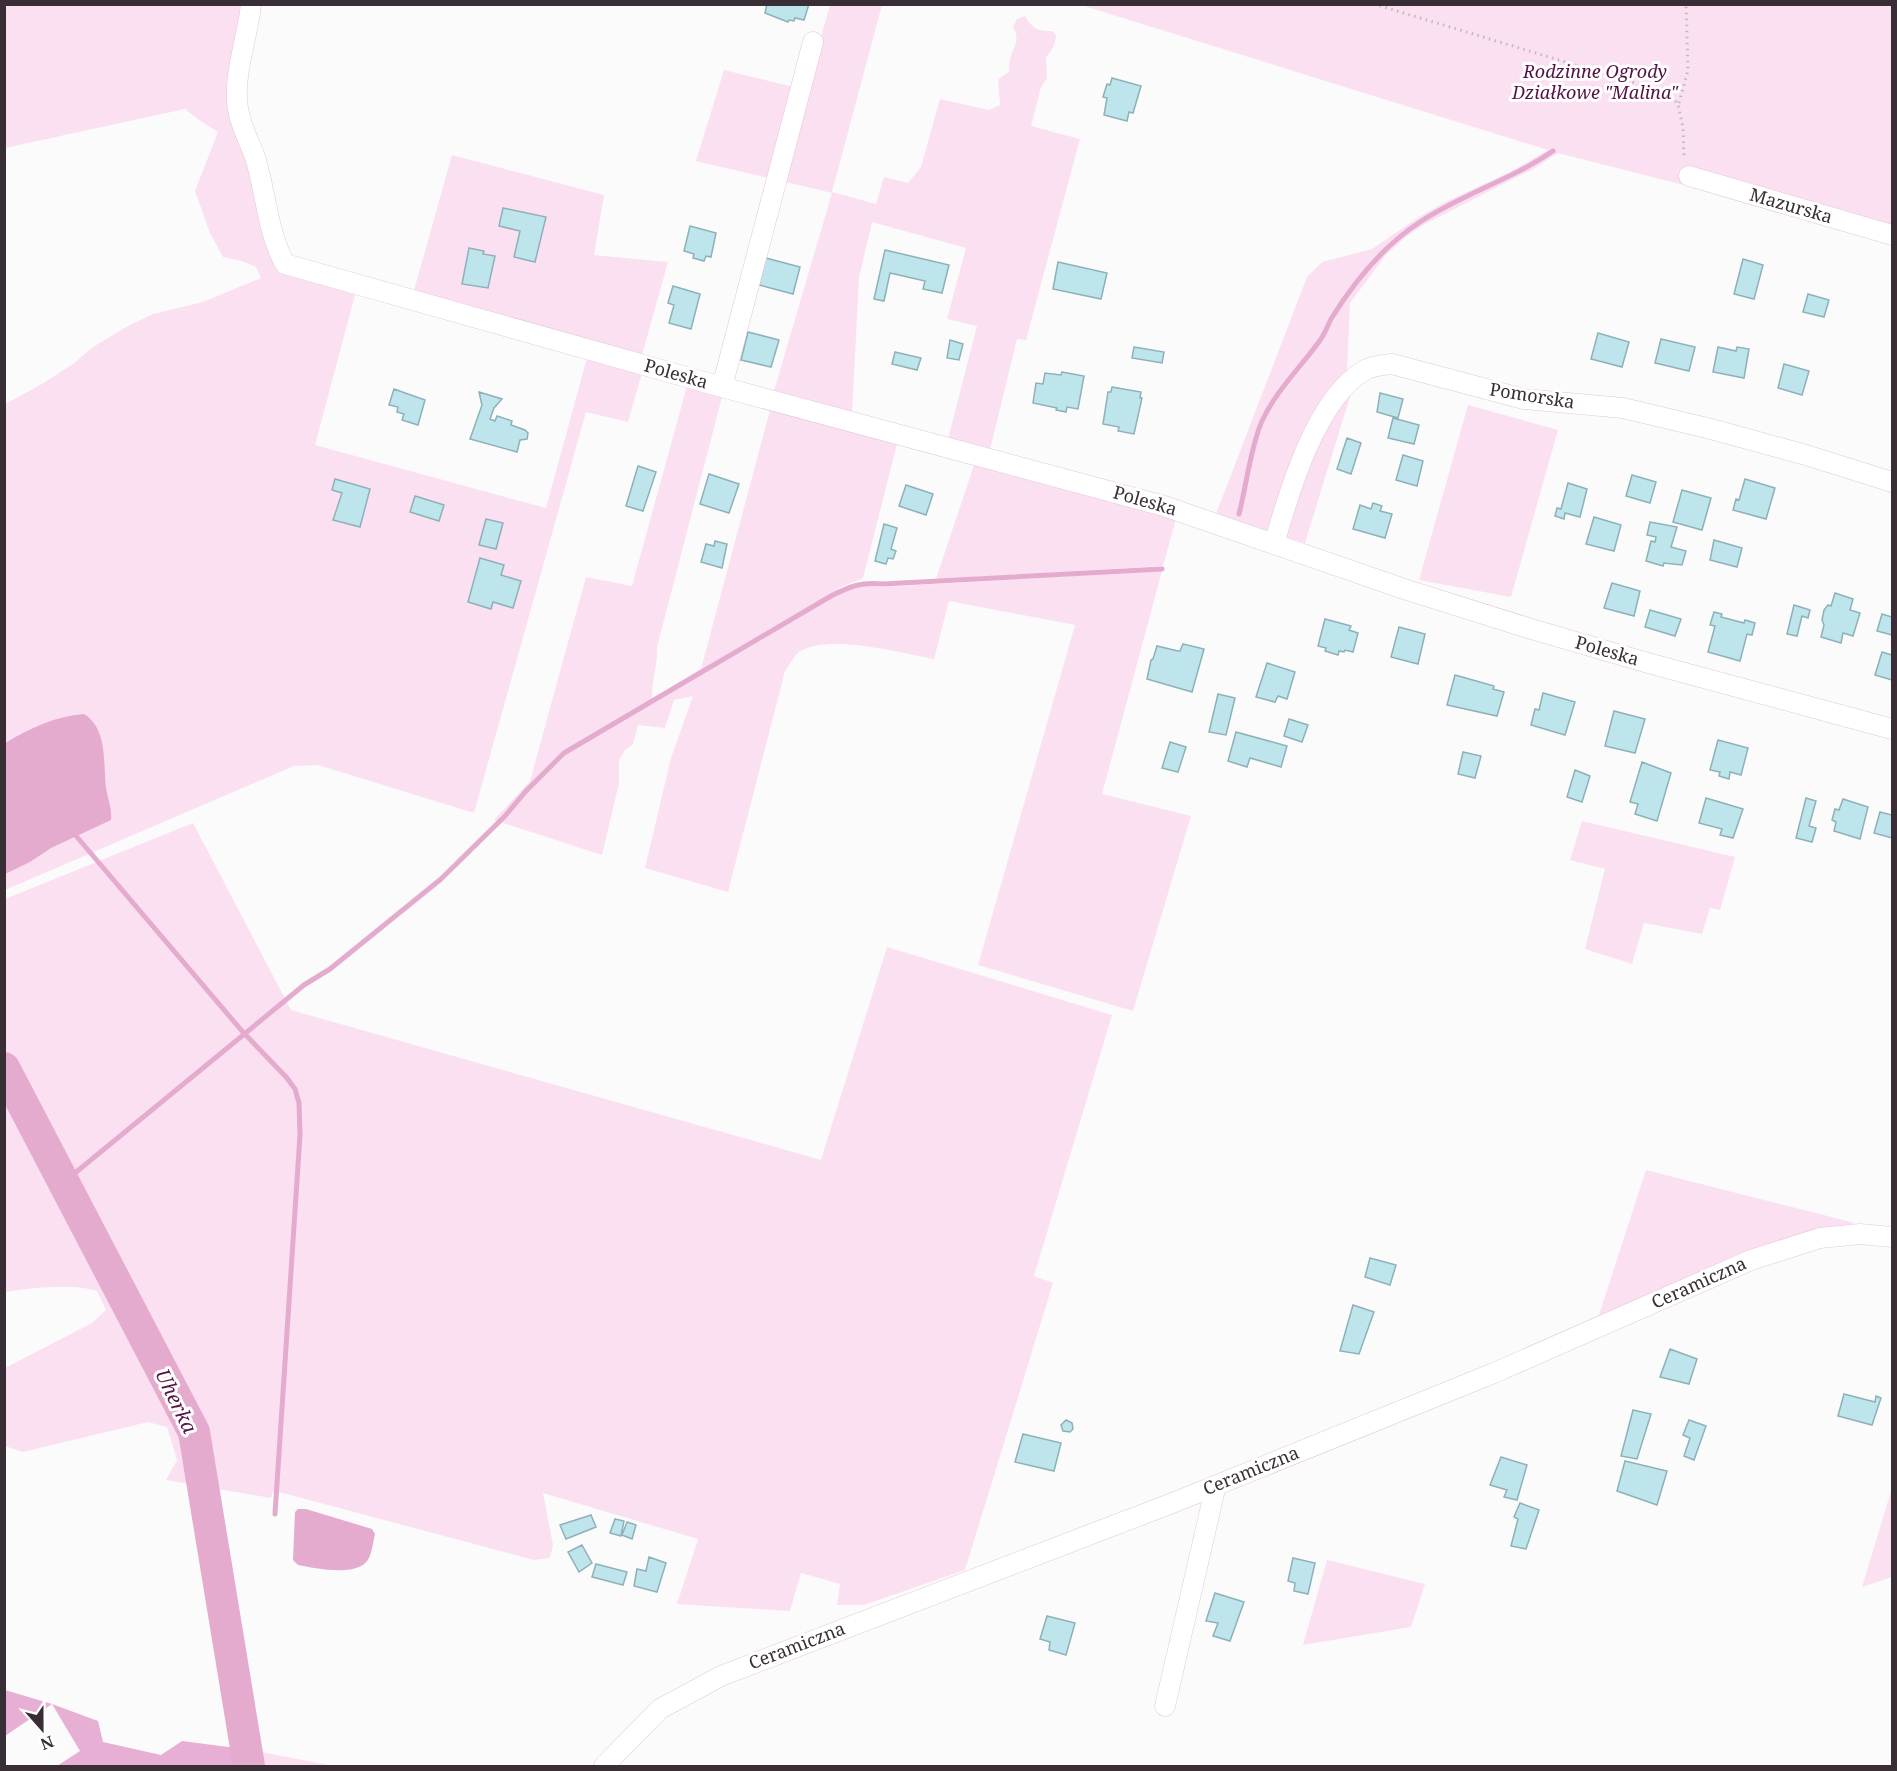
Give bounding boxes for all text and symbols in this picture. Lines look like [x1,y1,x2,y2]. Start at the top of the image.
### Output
park label: Rodzinne Ogrody Działkowe "Malina" [1511,59,1680,104]
street label: Mazurska [1747,182,1835,228]
street label: Poleska [642,353,711,394]
street label: Pomorska [1488,376,1576,414]
street label: Poleska [1111,480,1180,521]
street label: Poleska [1573,630,1642,671]
street label: Ceramiczna [1647,1250,1750,1314]
water label: Uherka [149,1364,204,1438]
street label: Ceramiczna [1199,1440,1302,1500]
street label: Ceramiczna [745,1616,848,1674]
north arrow [12,1699,72,1759]
text: N [37,1730,57,1756]

